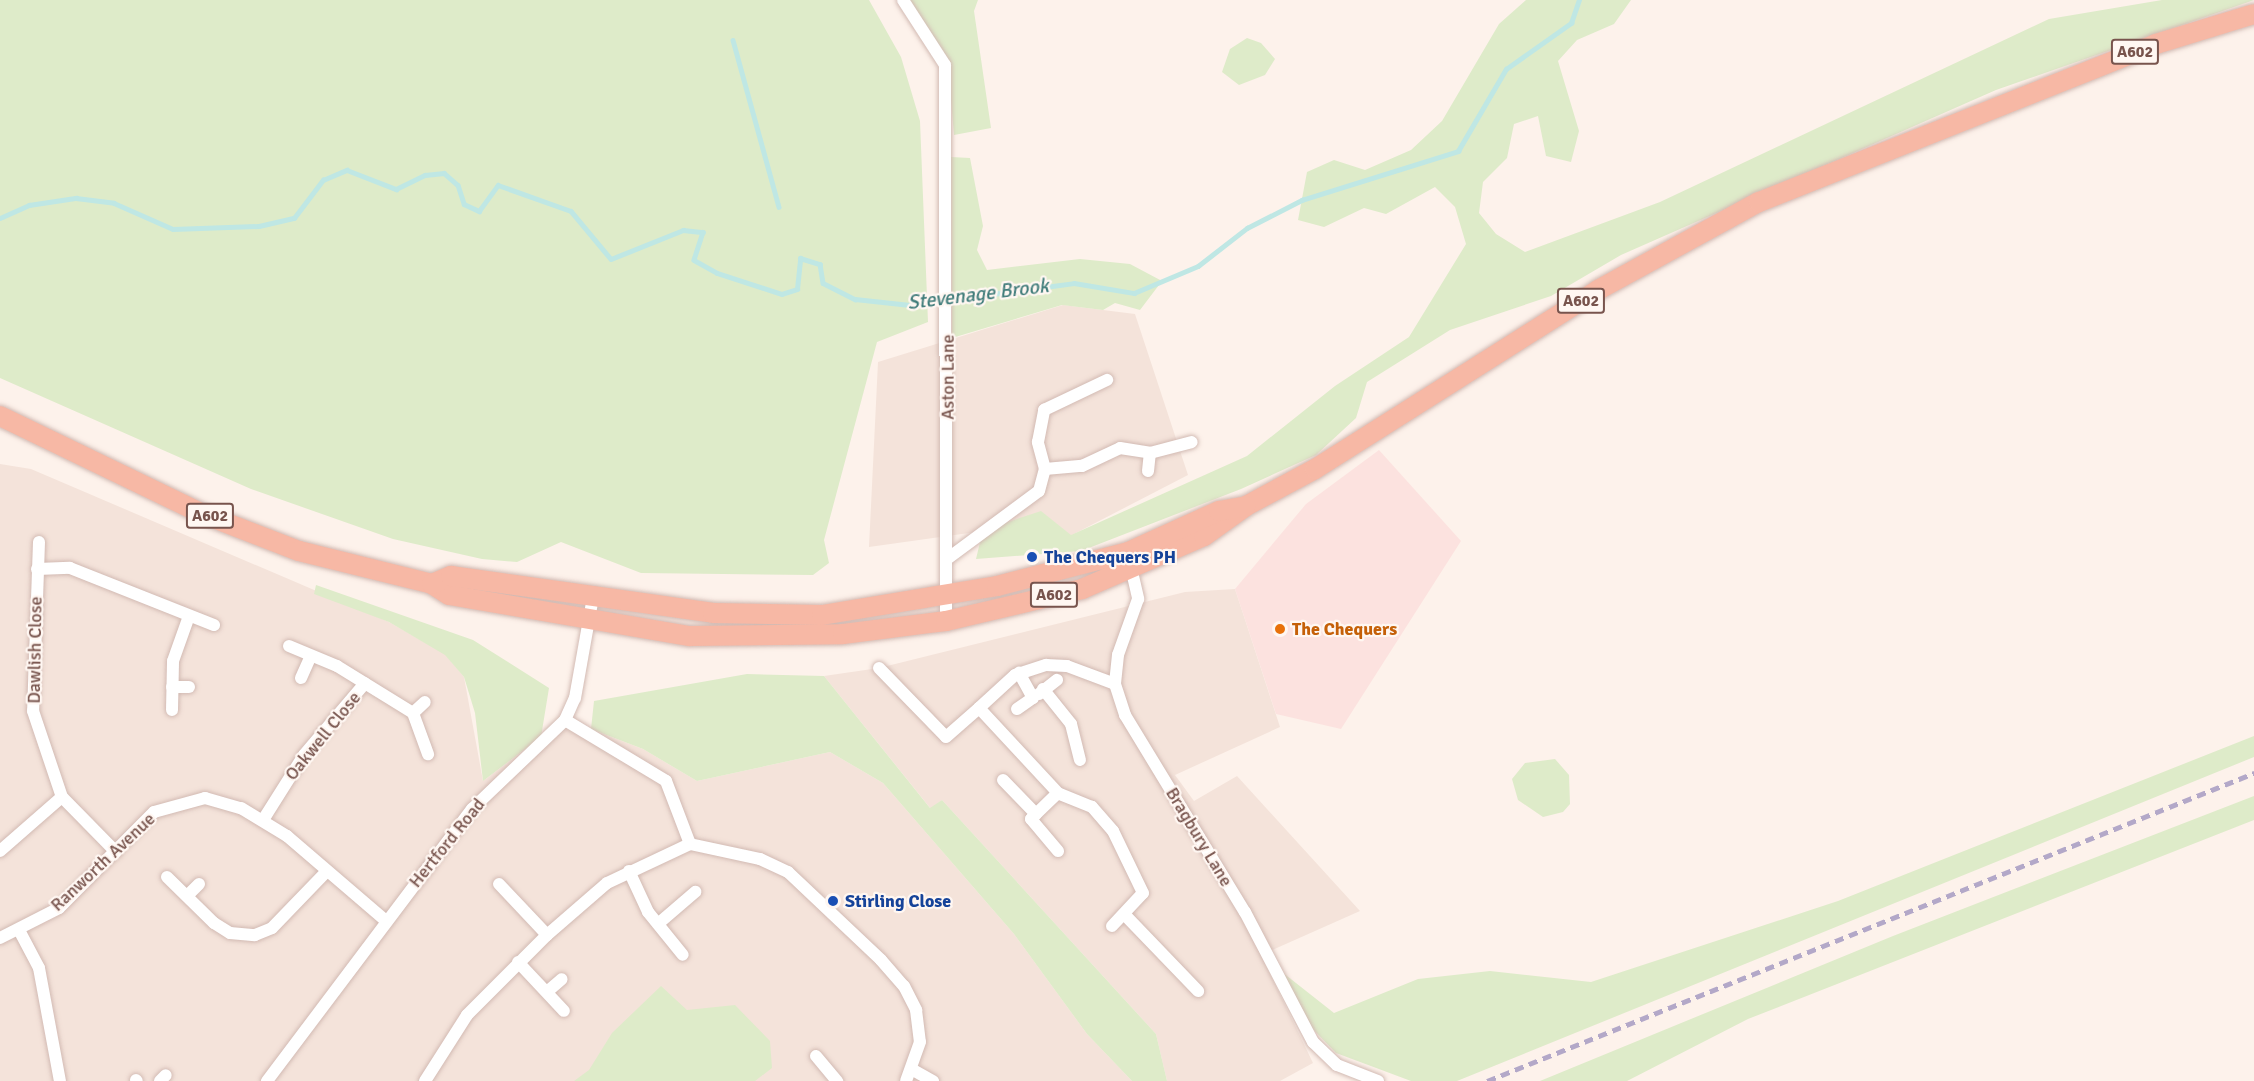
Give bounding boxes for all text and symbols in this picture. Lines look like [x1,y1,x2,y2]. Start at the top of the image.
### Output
road number: A602 [2110,39,2160,65]
water label: Stevenage Brook [906,273,1050,315]
road number: A602 [1556,288,1606,314]
street label: Aston Lane [937,334,959,420]
road number: A602 [184,503,236,529]
place label: The Chequers PH [1044,546,1176,568]
marker: The Chequers PH [1025,550,1039,564]
road number: A602 [1028,582,1080,608]
street label: Dawlish Close [23,596,47,704]
place label: The Chequers [1292,618,1397,640]
marker: The Chequers [1273,622,1287,636]
street label: Oakwell Close [281,687,365,785]
street label: Bragbury Lane [1161,784,1237,890]
street label: Hertford Road [404,794,490,892]
street label: Ranworth Avenue [46,808,160,916]
place label: Stirling Close [845,890,951,912]
marker: Stirling Close [826,894,840,908]

